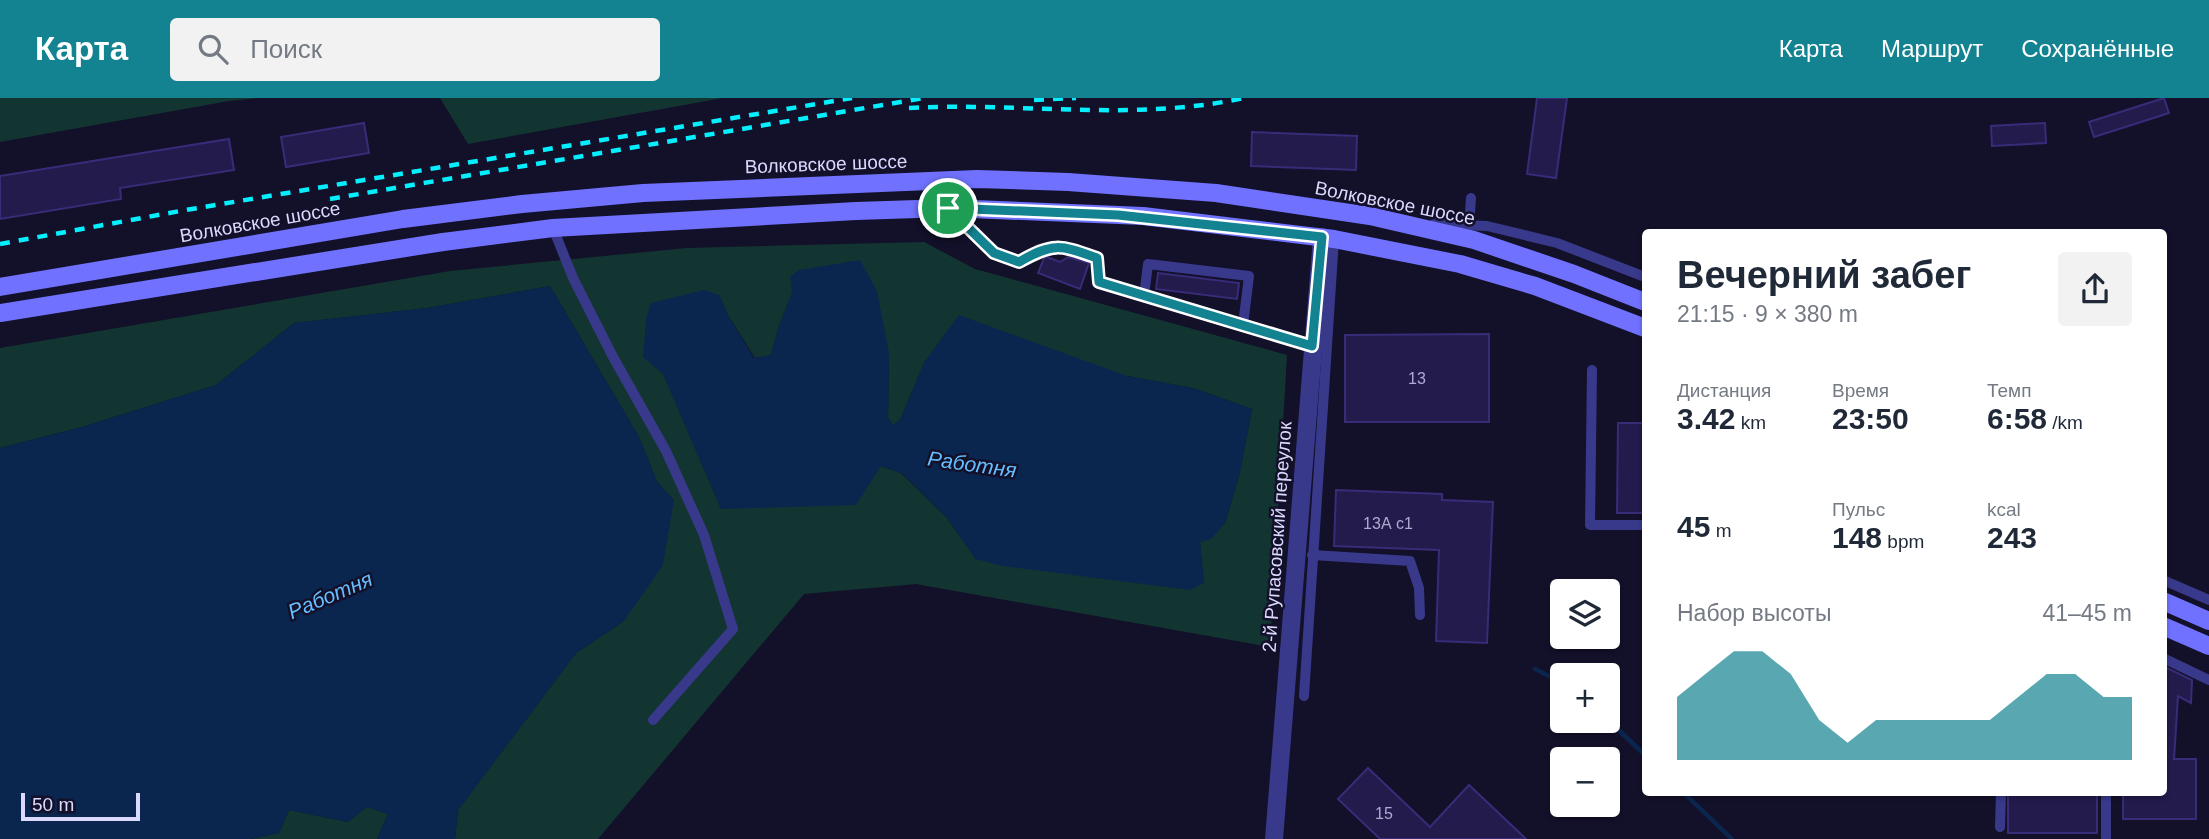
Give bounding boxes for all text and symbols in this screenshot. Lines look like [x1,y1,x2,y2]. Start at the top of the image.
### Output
search box [170,18,660,81]
text: Карта [35,30,128,67]
icon: search [194,30,232,68]
text: Поиск [250,34,322,64]
text: Карта [1779,35,1843,62]
text: Маршрут [1881,35,1983,62]
text: Сохранённые [2021,35,2174,62]
street label: Волковское шоссе [744,151,908,177]
street label: Волковское шоссе [1313,177,1477,229]
pin [918,178,978,238]
icon: arrive [929,189,967,227]
street label: Волковское шоссе [178,198,342,246]
button: share [2058,252,2132,326]
text: Вечерний забег [1677,254,1971,296]
text: 21:15 · 9 × 380 m [1677,301,1858,327]
house number: 13 [1408,370,1426,387]
text: Дистанция [1677,380,1771,401]
text: Время [1832,380,1889,401]
text: Темп [1987,380,2031,401]
text: 3.42 [1677,402,1735,435]
text: 23:50 [1832,402,1909,435]
text: 6:58 [1987,402,2047,435]
text: km [1735,412,1766,433]
text: /km [2047,412,2083,433]
street label: 2-й Рупасовский переулок [1258,420,1296,653]
water label: Работня [926,446,1018,482]
text: Пульс [1832,499,1885,520]
text: kcal [1987,499,2021,520]
text: 45 [1677,510,1710,543]
house number: 13А с1 [1363,515,1413,532]
text: m [1710,520,1731,541]
text: 148 [1832,521,1882,554]
text: 243 [1987,521,2037,554]
text: bpm [1882,531,1924,552]
water label: Работня [284,567,376,623]
map controls [1550,579,1620,817]
button: layers [1550,579,1620,649]
text: Набор высоты [1677,600,1831,626]
text: 41–45 m [2042,600,2132,626]
button: + [1550,663,1620,733]
button: − [1550,747,1620,817]
scale bar [21,790,140,822]
text: 50 m [32,794,74,815]
house number: 15 [1375,805,1393,822]

